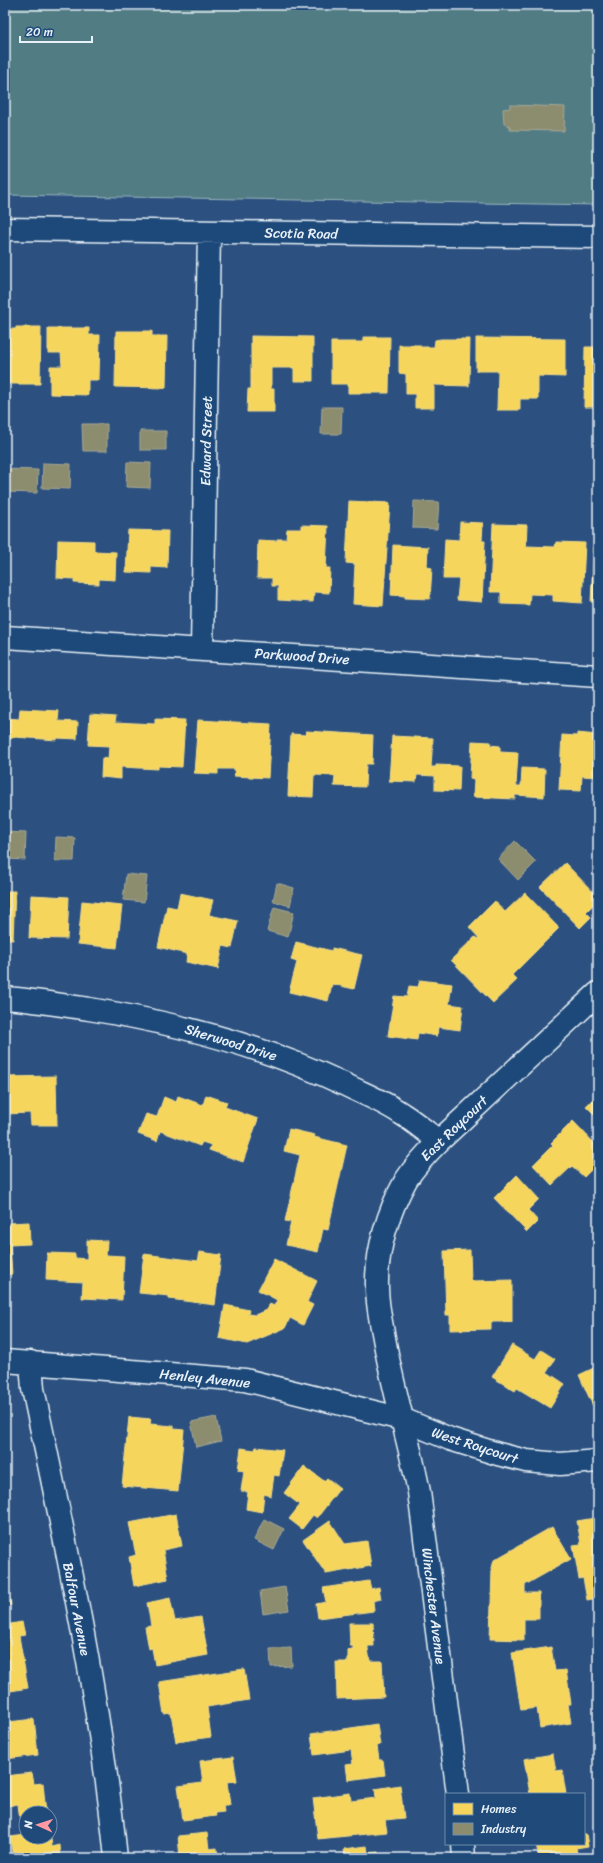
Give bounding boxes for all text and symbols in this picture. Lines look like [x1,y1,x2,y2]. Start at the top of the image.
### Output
scale bar [20,18,92,44]
text: 20 m [26,21,53,43]
street label: Scotia Road [264,220,340,247]
street label: Edward Street [193,396,220,486]
street label: Parkwood Drive [254,641,350,672]
street label: Sherwood Drive [182,1017,280,1068]
street label: East Roycourt [415,1088,495,1167]
street label: Henley Avenue [158,1361,252,1396]
street label: West Roycourt [428,1420,523,1472]
street label: Winchester Avenue [414,1546,453,1666]
street label: Balfour Avenue [55,1560,98,1658]
legend [445,1793,585,1845]
text: Homes [481,1798,517,1820]
north arrow [18,1805,58,1845]
text: Industry [480,1818,527,1840]
text: N [19,1820,38,1830]

